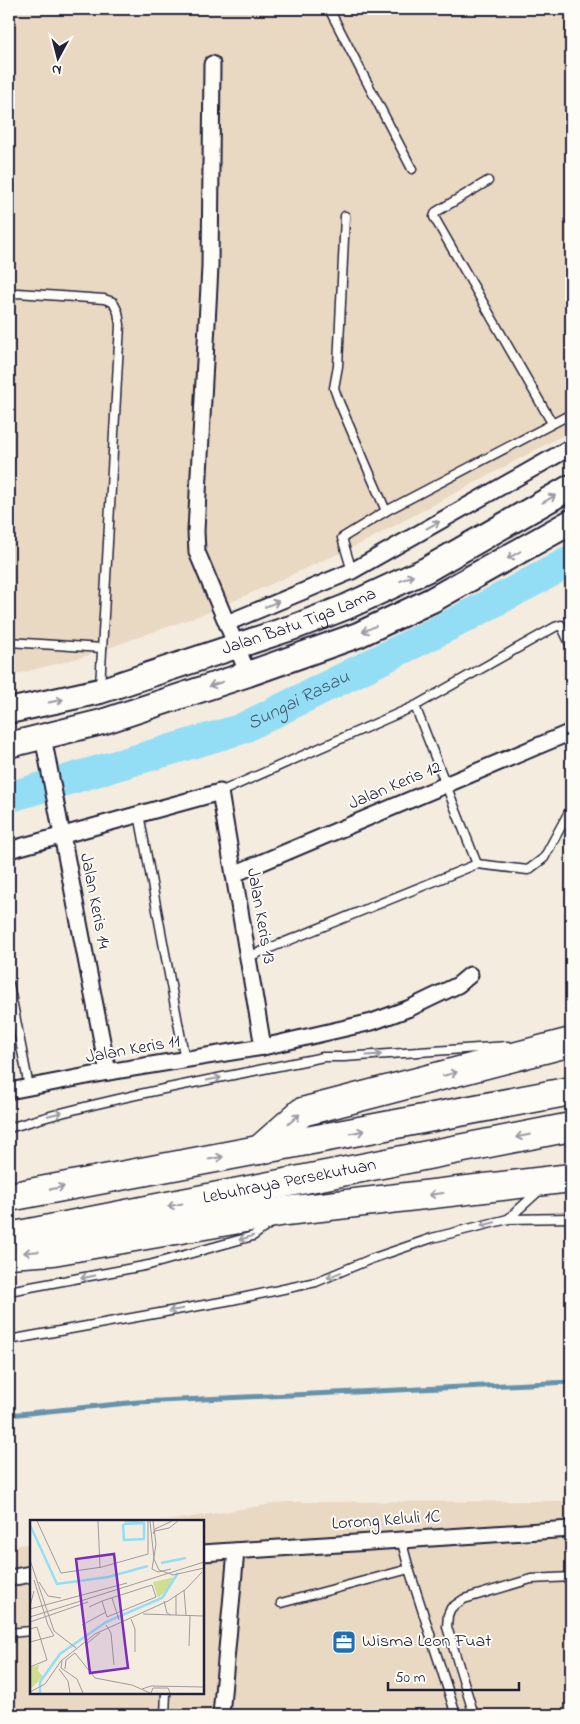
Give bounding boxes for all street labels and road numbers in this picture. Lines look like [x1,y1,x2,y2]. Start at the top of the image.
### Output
street label: Jalan Batu Tiga Lama [219,582,381,663]
street label: Jalan Keris 12 [345,755,445,817]
street label: Jalan Keris 14 [72,851,116,952]
street label: Jalan Keris 13 [239,866,281,966]
street label: Jalan Keris 11 [84,1029,182,1071]
street label: Lebuhraya Persekutuan [201,1152,379,1212]
street label: Lorong Keluli 1C [331,1504,441,1539]

